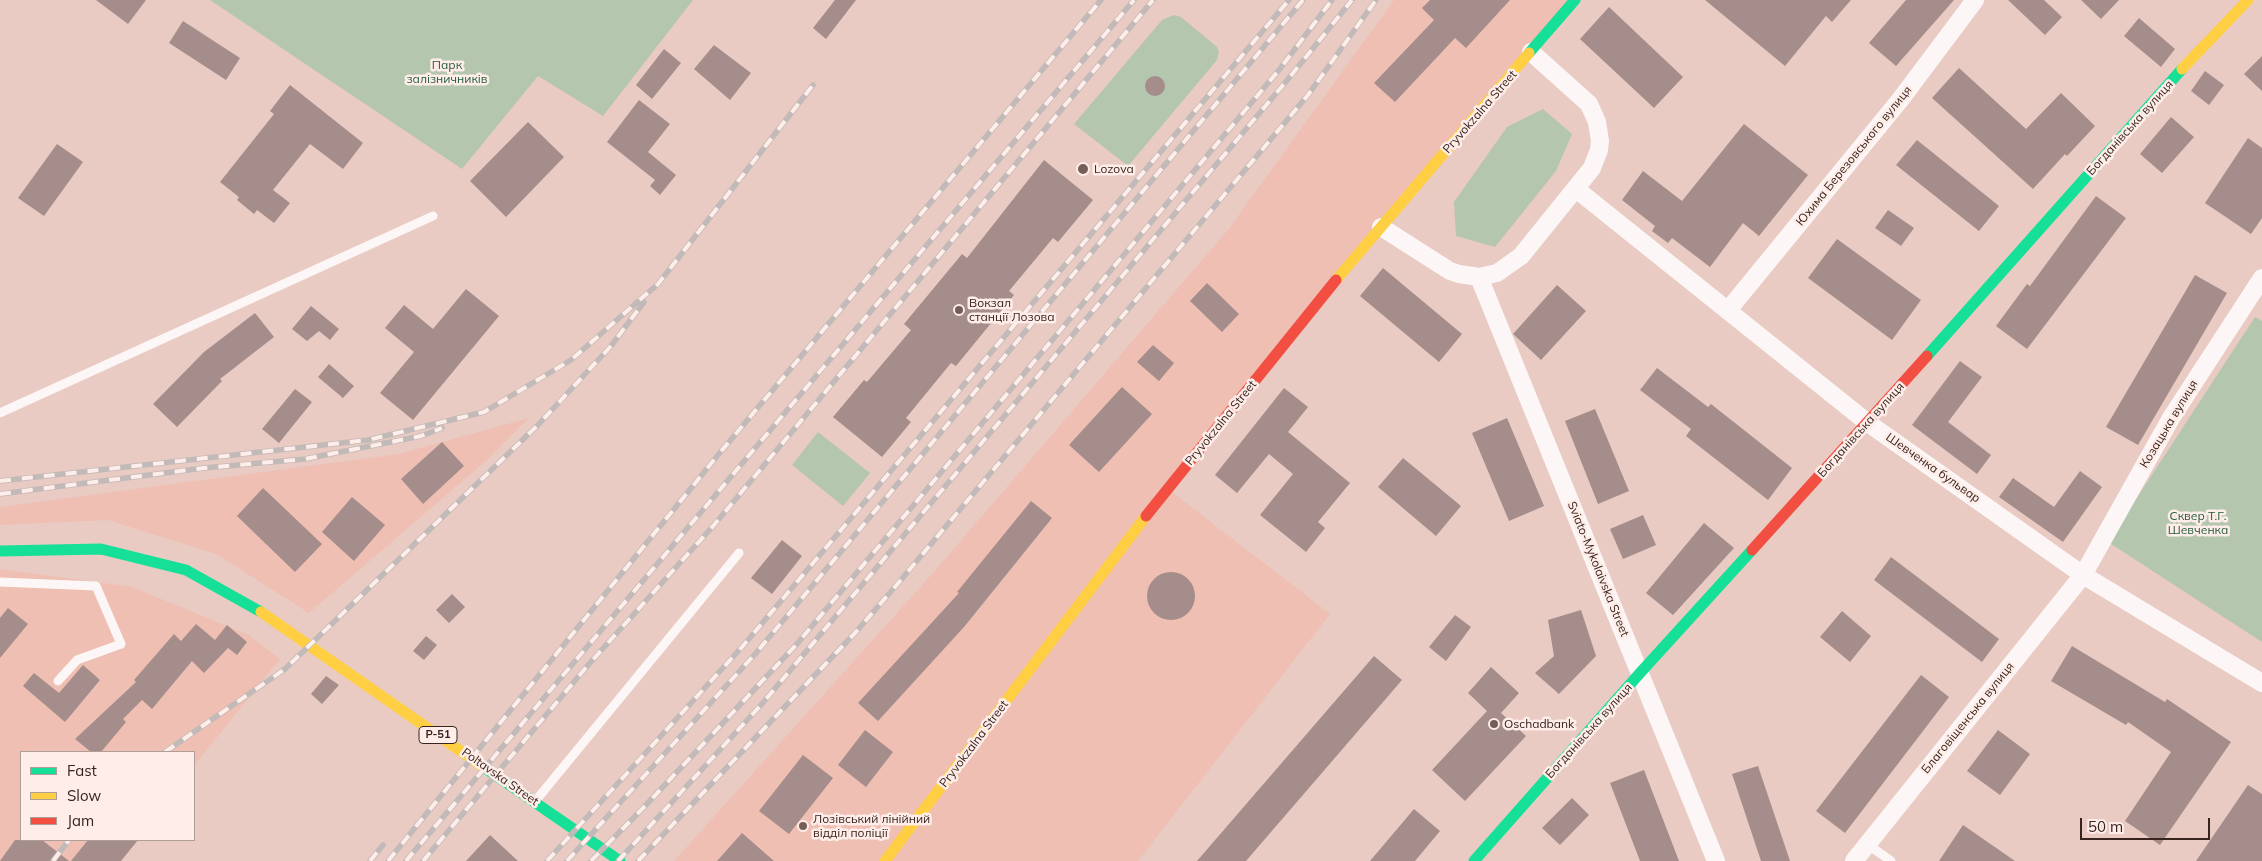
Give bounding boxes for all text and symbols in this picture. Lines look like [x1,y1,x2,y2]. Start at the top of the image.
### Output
park label: Парк залізничників [406,58,488,86]
street label: Pryvokzalna Street [1440,68,1520,156]
street label: Богданівська вулиця [2084,78,2176,178]
street label: Юхима Березовського вулиця [1793,83,1915,229]
marker: Lozova [1076,162,1090,176]
place label: Lozova [1094,162,1134,176]
place label: Вокзал станції Лозова [969,296,1055,324]
marker: Вокзал станції Лозова [953,304,965,316]
street label: Козацька вулиця [2137,377,2201,471]
street label: Pryvokzalna Street [1182,378,1260,468]
street label: Богданівська вулиця [1815,380,1907,480]
street label: Шевченка бульвар [1883,430,1983,506]
street label: Sviato-Mykolaivska Street [1564,499,1632,639]
park label: Сквер Т.Г. Шевченка [2168,509,2228,537]
street label: Благовіщенська вулиця [1919,659,2017,777]
street label: Богданівська вулиця [1543,681,1635,781]
street label: Pryvokzalna Street [937,698,1011,790]
place label: Oschadbank [1504,717,1574,731]
marker: Oschadbank [1488,718,1500,730]
road number: Р-51 [419,726,457,744]
street label: Poltavska Street [459,745,541,809]
legend [20,751,195,841]
text: Fast [67,761,97,780]
text: Slow [67,786,101,805]
scale bar [2082,808,2212,840]
text: Jam [67,811,94,830]
place label: Лозівський лінійний відділ поліції [813,812,930,840]
text: 50 m [2088,817,2123,836]
marker: Лозівський лінійний відділ поліції [797,820,809,832]

